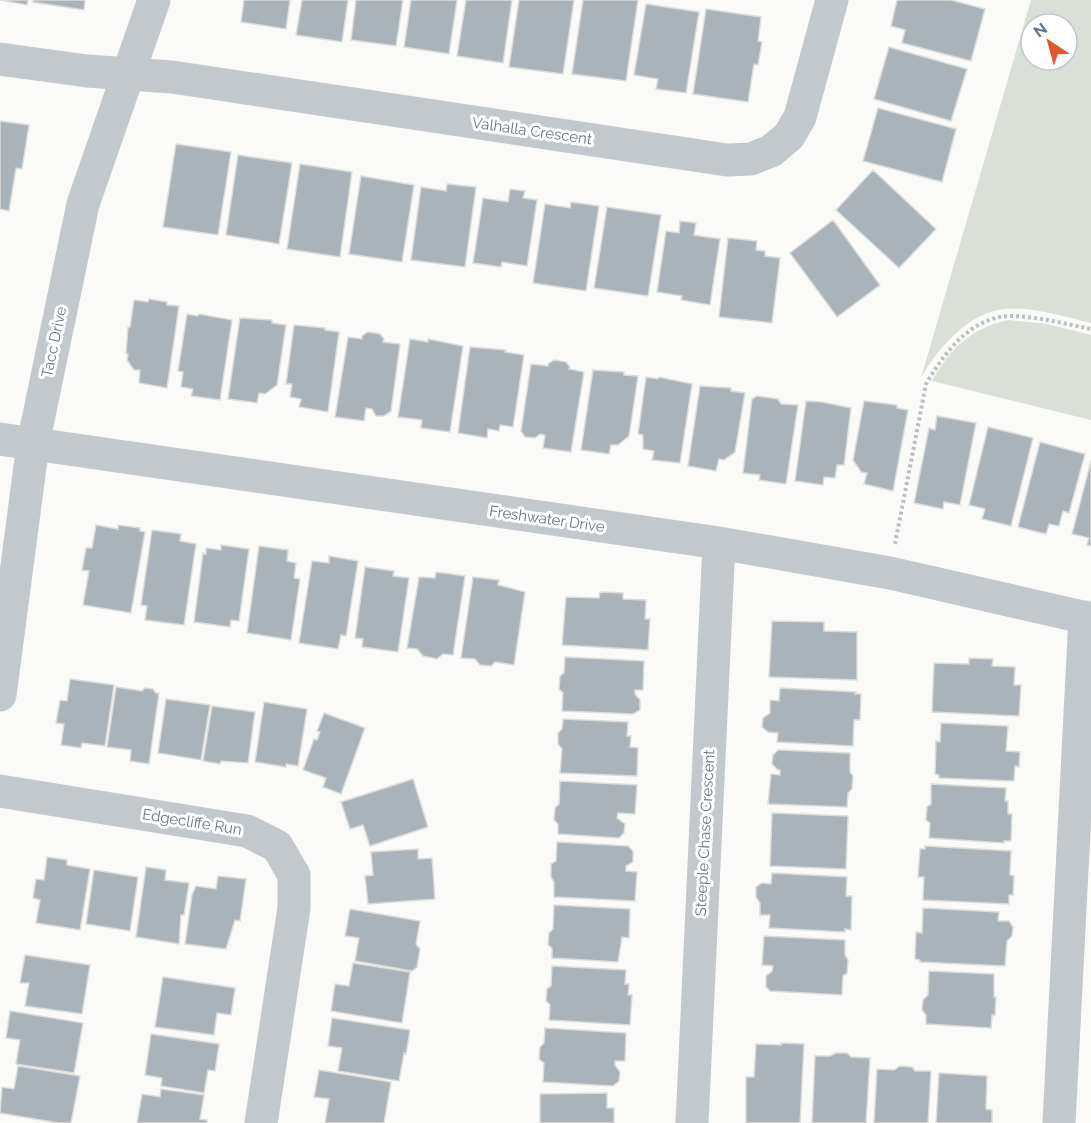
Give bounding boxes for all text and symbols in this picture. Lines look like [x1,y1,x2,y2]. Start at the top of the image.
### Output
north arrow [1019,12,1079,72]
text: N [1030,19,1051,42]
street label: Valhalla Crescent [471,114,593,148]
street label: Tacc Drive [38,305,70,379]
street label: Freshwater Drive [488,502,606,536]
street label: Steeple Chase Crescent [692,749,718,917]
street label: Edgecliffe Run [141,805,243,839]

